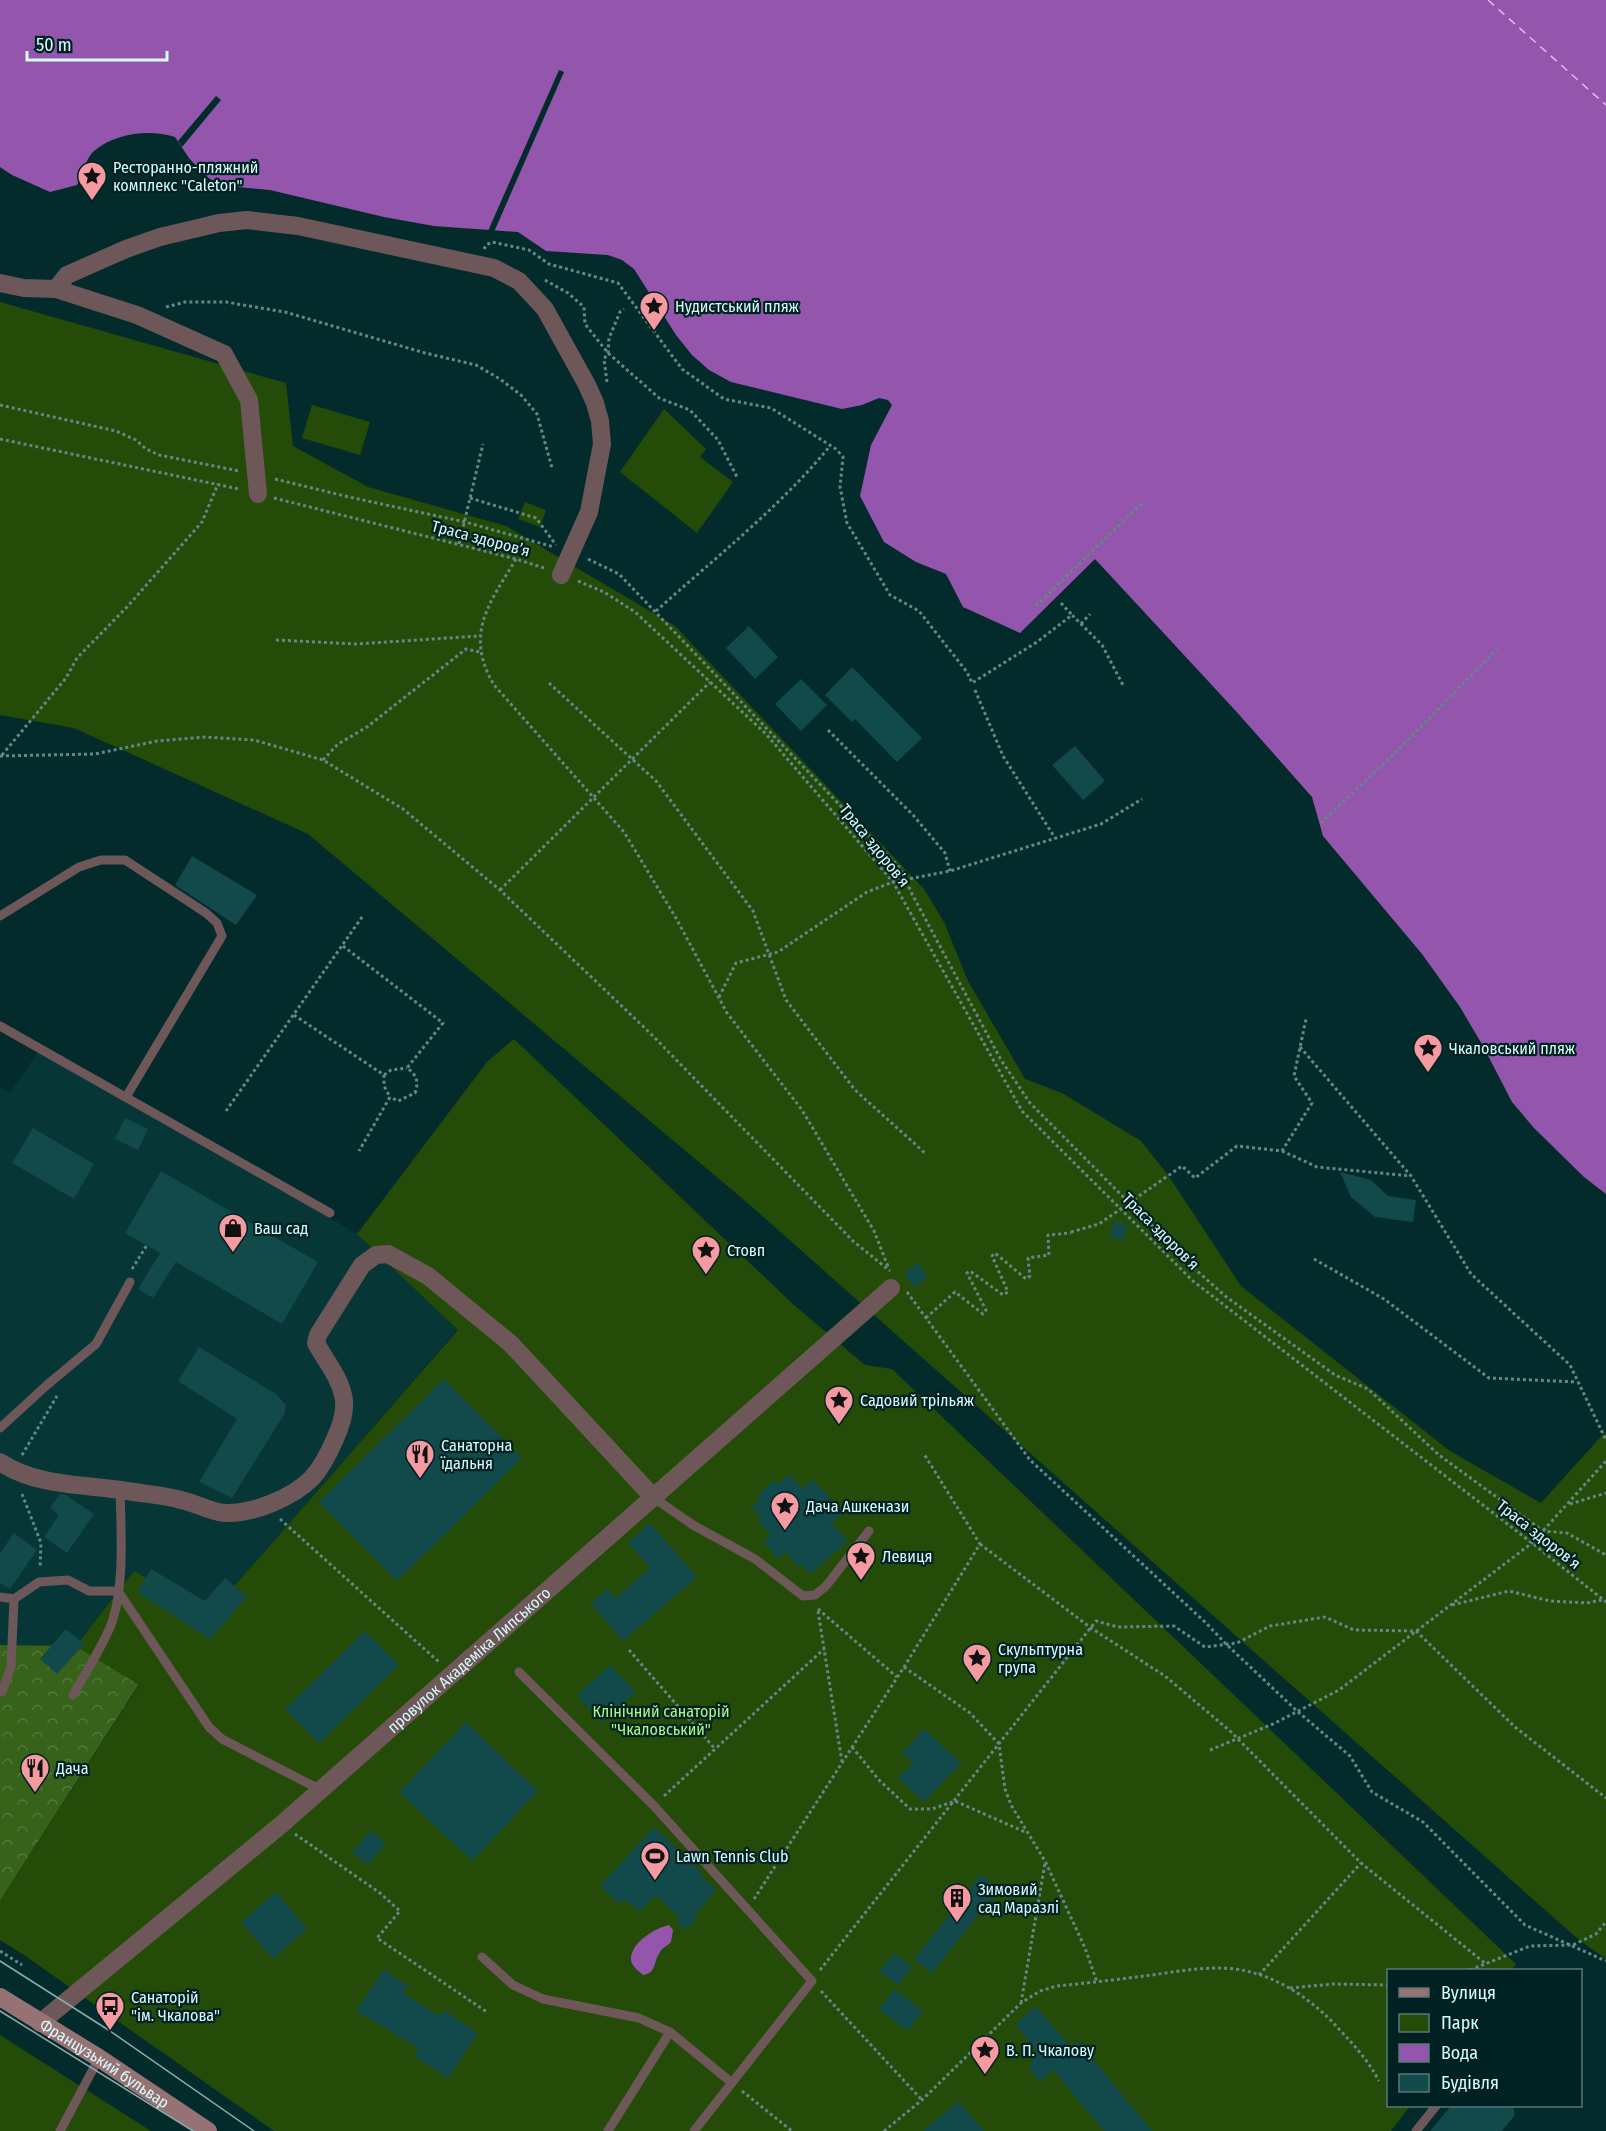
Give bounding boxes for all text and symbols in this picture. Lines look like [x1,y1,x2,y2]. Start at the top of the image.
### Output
scale bar [27,24,166,62]
text: 50 m [36,34,72,56]
place label: Ресторанно-пляжний комплекс "Caleton" [113,158,258,195]
place icon: Ресторанно-пляжний комплекс "Caleton" [76,160,108,202]
place icon: Нудистський пляж [638,290,670,332]
place label: Нудистський пляж [675,297,800,316]
street label: Траса здоров’я [430,516,532,561]
street label: Траса здоров’я [835,800,914,891]
place icon: Чкаловський пляж [1412,1032,1444,1074]
place label: Чкаловський пляж [1449,1039,1576,1058]
street label: Траса здоров’я [1118,1189,1203,1274]
shop icon: Ваш сад [217,1212,249,1254]
place label: Ваш сад [254,1219,308,1238]
place icon: Стовп [690,1234,722,1276]
place label: Стовп [727,1241,765,1260]
place icon: Садовий трільяж [823,1384,855,1426]
place label: Садовий трільяж [860,1391,975,1410]
place label: Санаторна їдальня [440,1436,512,1473]
restaurant icon: Санаторна їдальня [404,1438,436,1480]
place icon: Дача Ашкенази [769,1490,801,1532]
street label: Траса здоров’я [1493,1496,1584,1573]
place label: Дача Ашкенази [805,1497,909,1516]
place icon: Левиця [845,1540,877,1582]
place label: Левиця [882,1547,932,1566]
street label: провулок Академіка Липського [384,1583,555,1737]
place label: Скульптурна група [998,1640,1083,1677]
place icon: Скульптурна група [961,1642,993,1684]
park label: Клінічний санаторій "Чкаловський" [593,1702,729,1739]
restaurant icon: Дача [19,1752,51,1794]
place label: Дача [55,1759,89,1778]
sports icon: Lawn Tennis Club [639,1840,671,1882]
place label: Lawn Tennis Club [676,1847,788,1866]
place label: Зимовий сад Маразлі [978,1880,1059,1917]
building icon: Зимовий сад Маразлі [941,1882,973,1924]
legend [1387,1969,1582,2107]
text: Вулиця [1441,1982,1496,2004]
place label: Санаторій "ім. Чкалова" [131,1988,220,2025]
bus stop icon: Санаторій "ім. Чкалова" [94,1990,126,2032]
text: Парк [1441,2012,1479,2034]
street label: Французький бульвар [36,2015,173,2112]
place icon: В. П. Чкалову [969,2034,1001,2076]
place label: В. П. Чкалову [1006,2041,1095,2060]
text: Вода [1441,2042,1478,2064]
text: Будівля [1441,2072,1499,2094]

